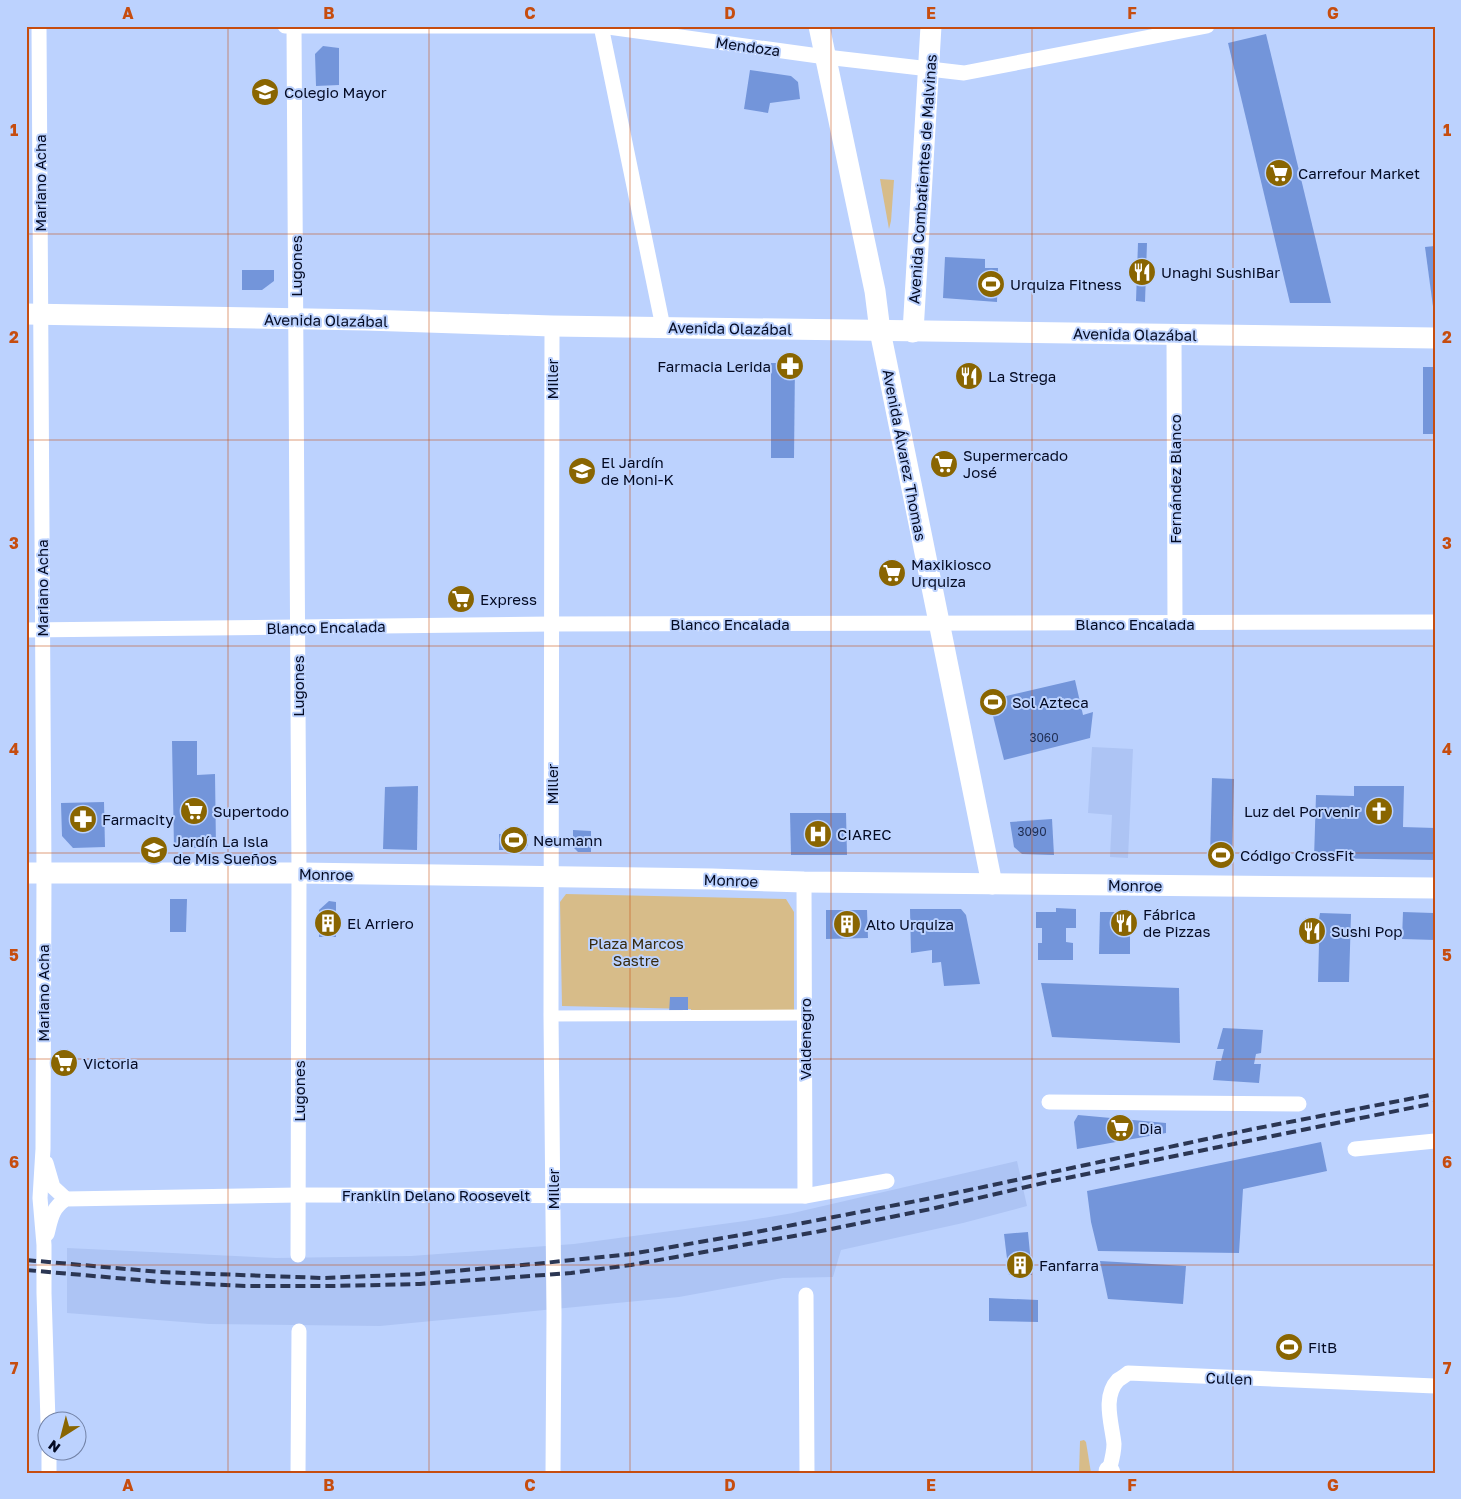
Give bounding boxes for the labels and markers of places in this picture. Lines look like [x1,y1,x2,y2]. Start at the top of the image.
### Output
school or university icon: Colegio Mayor [250,77,280,107]
place label: Colegio Mayor [284,83,387,101]
supermarket icon: Carrefour Market [1264,158,1294,188]
place label: Carrefour Market [1298,164,1420,182]
restaurant icon: Unaghi SushiBar [1127,257,1157,287]
place label: Unaghi SushiBar [1161,263,1280,281]
sports icon: Urquiza Fitness [976,269,1006,299]
place label: Urquiza Fitness [1010,275,1122,293]
pharmacy icon: Farmacia Lerida [775,351,805,381]
place label: Farmacia Lerida [657,357,771,375]
restaurant icon: La Strega [954,361,984,391]
place label: La Strega [988,367,1056,385]
place label: Supermercado José [963,446,1068,481]
supermarket icon: Supermercado José [929,449,959,479]
place label: El Jardín de Moni-K [601,453,674,488]
school or university icon: El Jardín de Moni-K [567,456,597,486]
place label: Maxikiosco Urquiza [911,555,991,590]
supermarket icon: Maxikiosco Urquiza [877,558,907,588]
supermarket icon: Express [446,584,476,614]
place label: Express [480,590,537,608]
sports icon: Sol Azteca [978,687,1008,717]
place label: Sol Azteca [1012,693,1089,711]
supermarket icon: Supertodo [179,796,209,826]
church icon: Luz del Porvenir [1364,796,1394,826]
place label: Supertodo [213,802,289,820]
place label: Luz del Porvenir [1244,802,1360,820]
pharmacy icon: Farmacity [68,804,98,834]
place label: Farmacity [102,810,174,828]
hospital icon: CIAREC [803,819,833,849]
sports icon: Neumann [499,825,529,855]
place label: CIAREC [837,825,891,843]
place label: Neumann [533,831,602,849]
place label: Jardín La Isla de Mis Sueños [173,832,277,867]
school or university icon: Jardín La Isla de Mis Sueños [139,835,169,865]
sports icon: Código CrossFit [1206,840,1236,870]
place label: Código CrossFit [1240,846,1354,864]
place label: Fábrica de Pizzas [1143,905,1210,940]
building icon: El Arriero [313,908,343,938]
restaurant icon: Fábrica de Pizzas [1109,908,1139,938]
building icon: Alto Urquiza [832,909,862,939]
place label: El Arriero [347,914,414,932]
place label: Alto Urquiza [866,915,954,933]
restaurant icon: Sushi Pop [1297,916,1327,946]
place label: Sushi Pop [1331,922,1403,940]
supermarket icon: Victoria [49,1048,79,1078]
place label: Victoria [83,1054,139,1072]
supermarket icon: Dia [1105,1113,1135,1143]
place label: Dia [1139,1119,1162,1137]
building icon: Fanfarra [1005,1250,1035,1280]
place label: Fanfarra [1039,1256,1099,1274]
sports icon: FitB [1274,1332,1304,1362]
place label: FitB [1308,1338,1337,1356]

